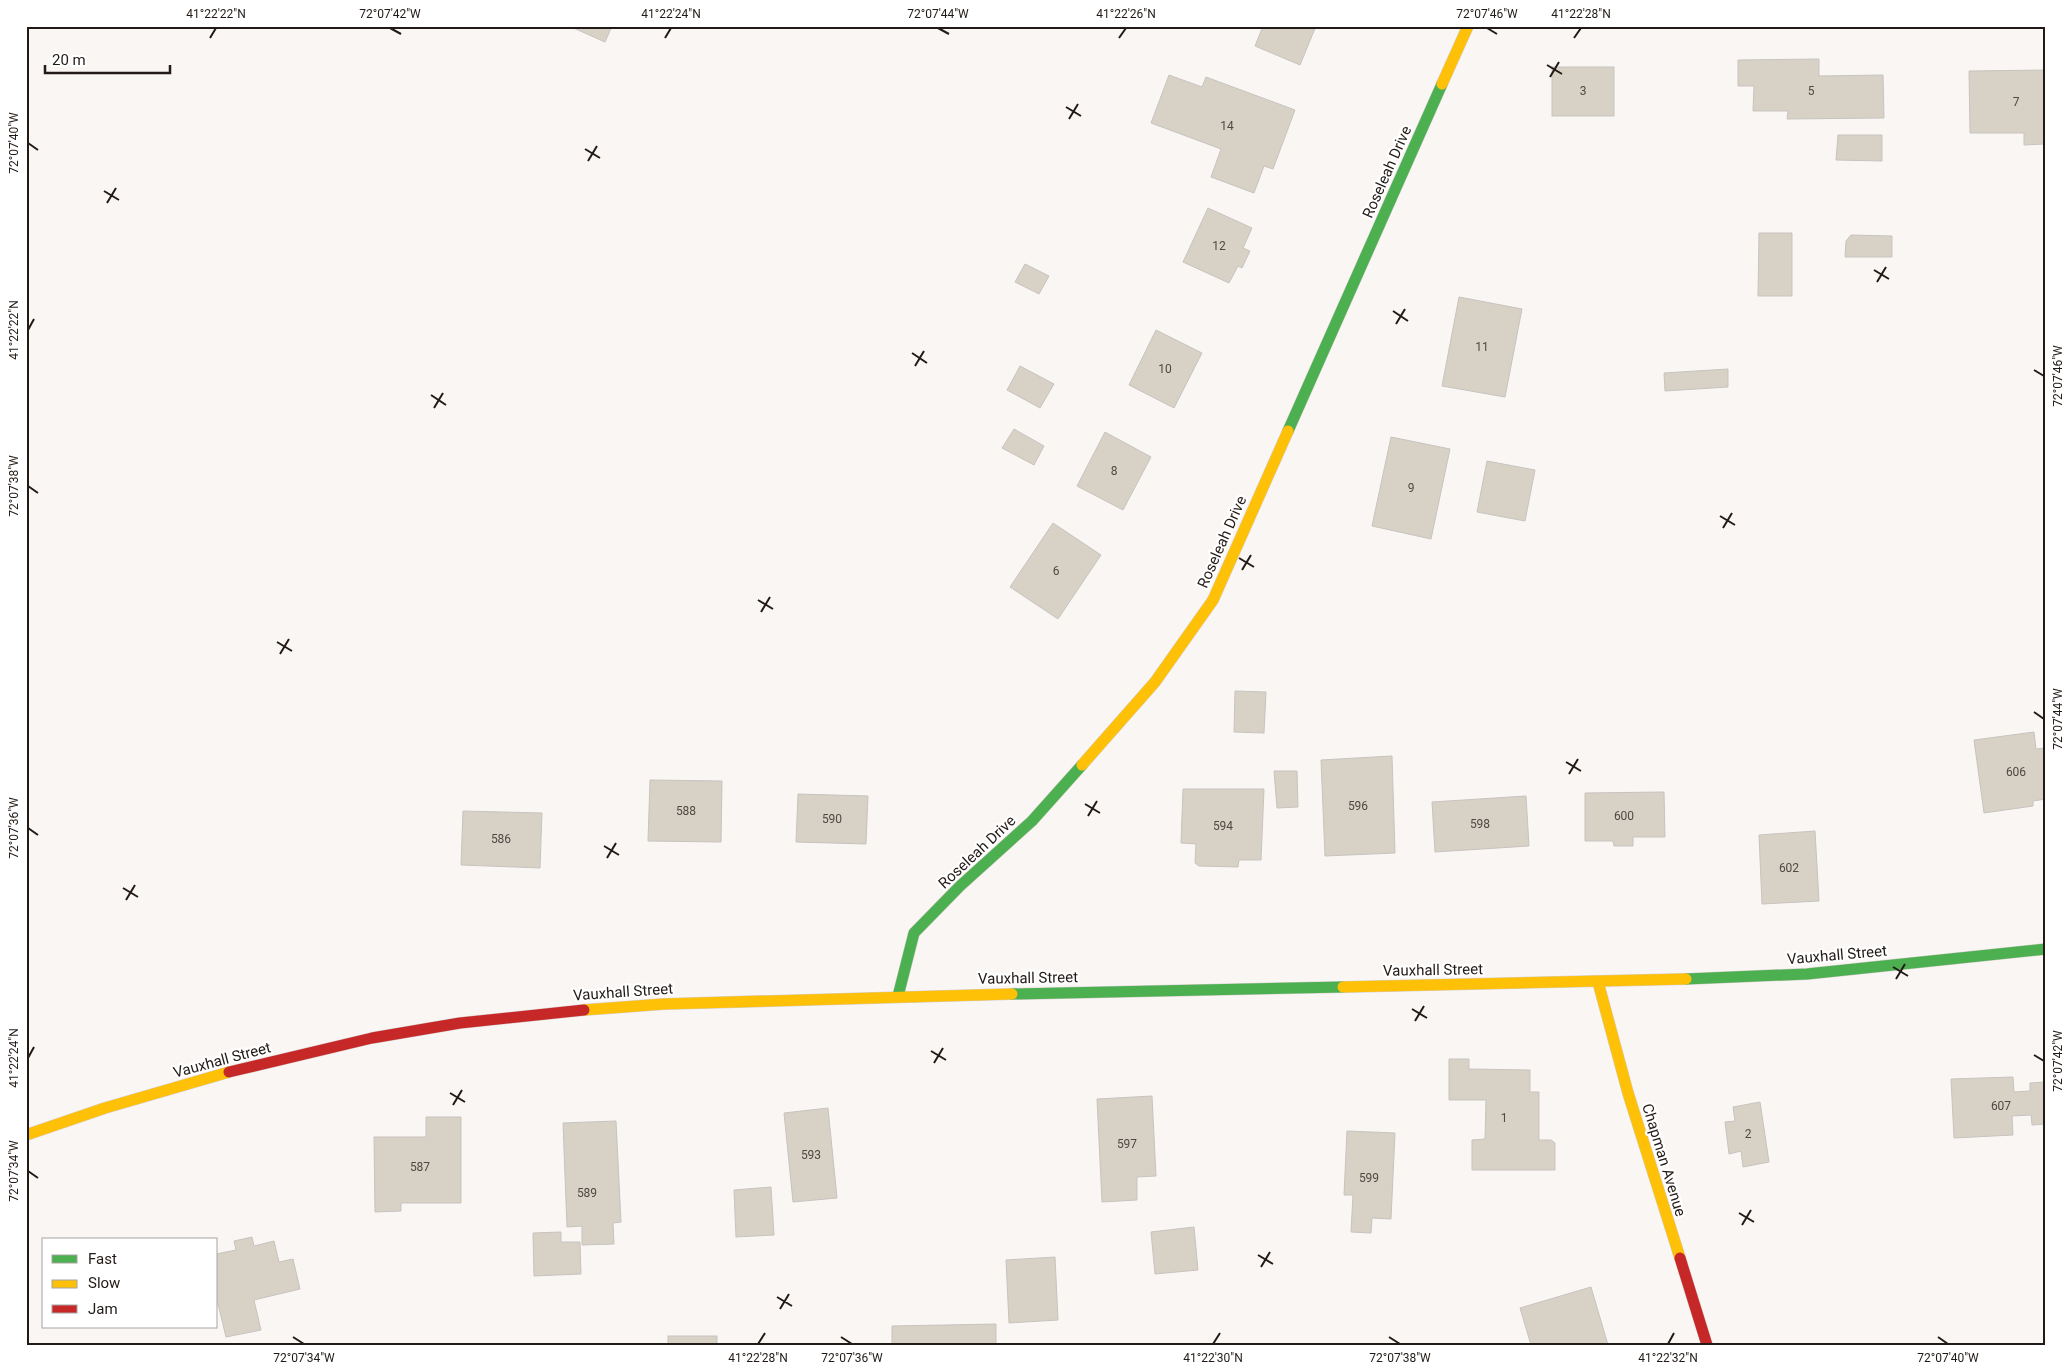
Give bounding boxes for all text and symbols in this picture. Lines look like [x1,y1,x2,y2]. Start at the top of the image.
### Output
text: 41°22'22"N [186,7,246,21]
text: 72°07'42"W [359,7,421,21]
text: 41°22'24"N [641,7,701,21]
text: 72°07'44"W [907,7,969,21]
text: 41°22'26"N [1096,7,1156,21]
text: 72°07'46"W [1456,7,1518,21]
text: 41°22'28"N [1551,7,1611,21]
scale bar [45,42,170,74]
text: 20 m [52,51,86,69]
house number: 3 [1580,84,1586,98]
house number: 5 [1808,84,1815,98]
house number: 7 [2013,95,2020,109]
text: 72°07'40"W [7,112,21,174]
house number: 14 [1220,119,1234,133]
street label: Roseleah Drive [1359,123,1415,221]
house number: 12 [1212,239,1226,253]
text: 41°22'22"N [7,300,21,360]
house number: 11 [1475,340,1489,354]
text: 72°07'46"W [2051,345,2065,407]
house number: 10 [1158,362,1172,376]
text: 72°07'38"W [7,455,21,517]
house number: 8 [1111,464,1118,478]
house number: 9 [1408,481,1414,495]
street label: Roseleah Drive [1194,493,1250,591]
house number: 6 [1053,564,1060,578]
text: 72°07'44"W [2051,688,2065,750]
house number: 606 [2006,765,2026,779]
text: 72°07'36"W [7,797,21,859]
house number: 596 [1348,799,1368,813]
house number: 588 [676,804,696,818]
house number: 600 [1614,809,1634,823]
house number: 590 [822,812,842,826]
street label: Roseleah Drive [935,812,1019,892]
house number: 598 [1470,817,1490,831]
house number: 594 [1213,819,1233,833]
house number: 586 [491,832,511,846]
house number: 602 [1779,861,1799,875]
street label: Vauxhall Street [1786,942,1888,968]
street label: Vauxhall Street [1383,960,1483,980]
street label: Vauxhall Street [978,968,1078,988]
street label: Vauxhall Street [572,980,674,1004]
text: 41°22'24"N [7,1028,21,1088]
text: 72°07'42"W [2051,1030,2065,1092]
street label: Vauxhall Street [171,1038,273,1082]
house number: 607 [1991,1099,2011,1113]
street label: Chapman Avenue [1638,1101,1690,1219]
house number: 1 [1501,1111,1507,1125]
house number: 2 [1745,1127,1752,1141]
house number: 597 [1117,1137,1137,1151]
text: 72°07'34"W [7,1140,21,1202]
house number: 593 [801,1148,821,1162]
house number: 587 [410,1160,430,1174]
house number: 599 [1359,1171,1379,1185]
house number: 589 [577,1186,597,1200]
legend [42,1238,218,1328]
text: Fast [88,1250,117,1268]
text: Slow [88,1274,120,1292]
text: Jam [88,1300,118,1318]
text: 72°07'34"W [273,1351,335,1365]
text: 41°22'28"N [728,1351,788,1365]
text: 72°07'36"W [821,1351,883,1365]
text: 41°22'30"N [1183,1351,1243,1365]
text: 72°07'38"W [1369,1351,1431,1365]
text: 41°22'32"N [1638,1351,1698,1365]
text: 72°07'40"W [1917,1351,1979,1365]

